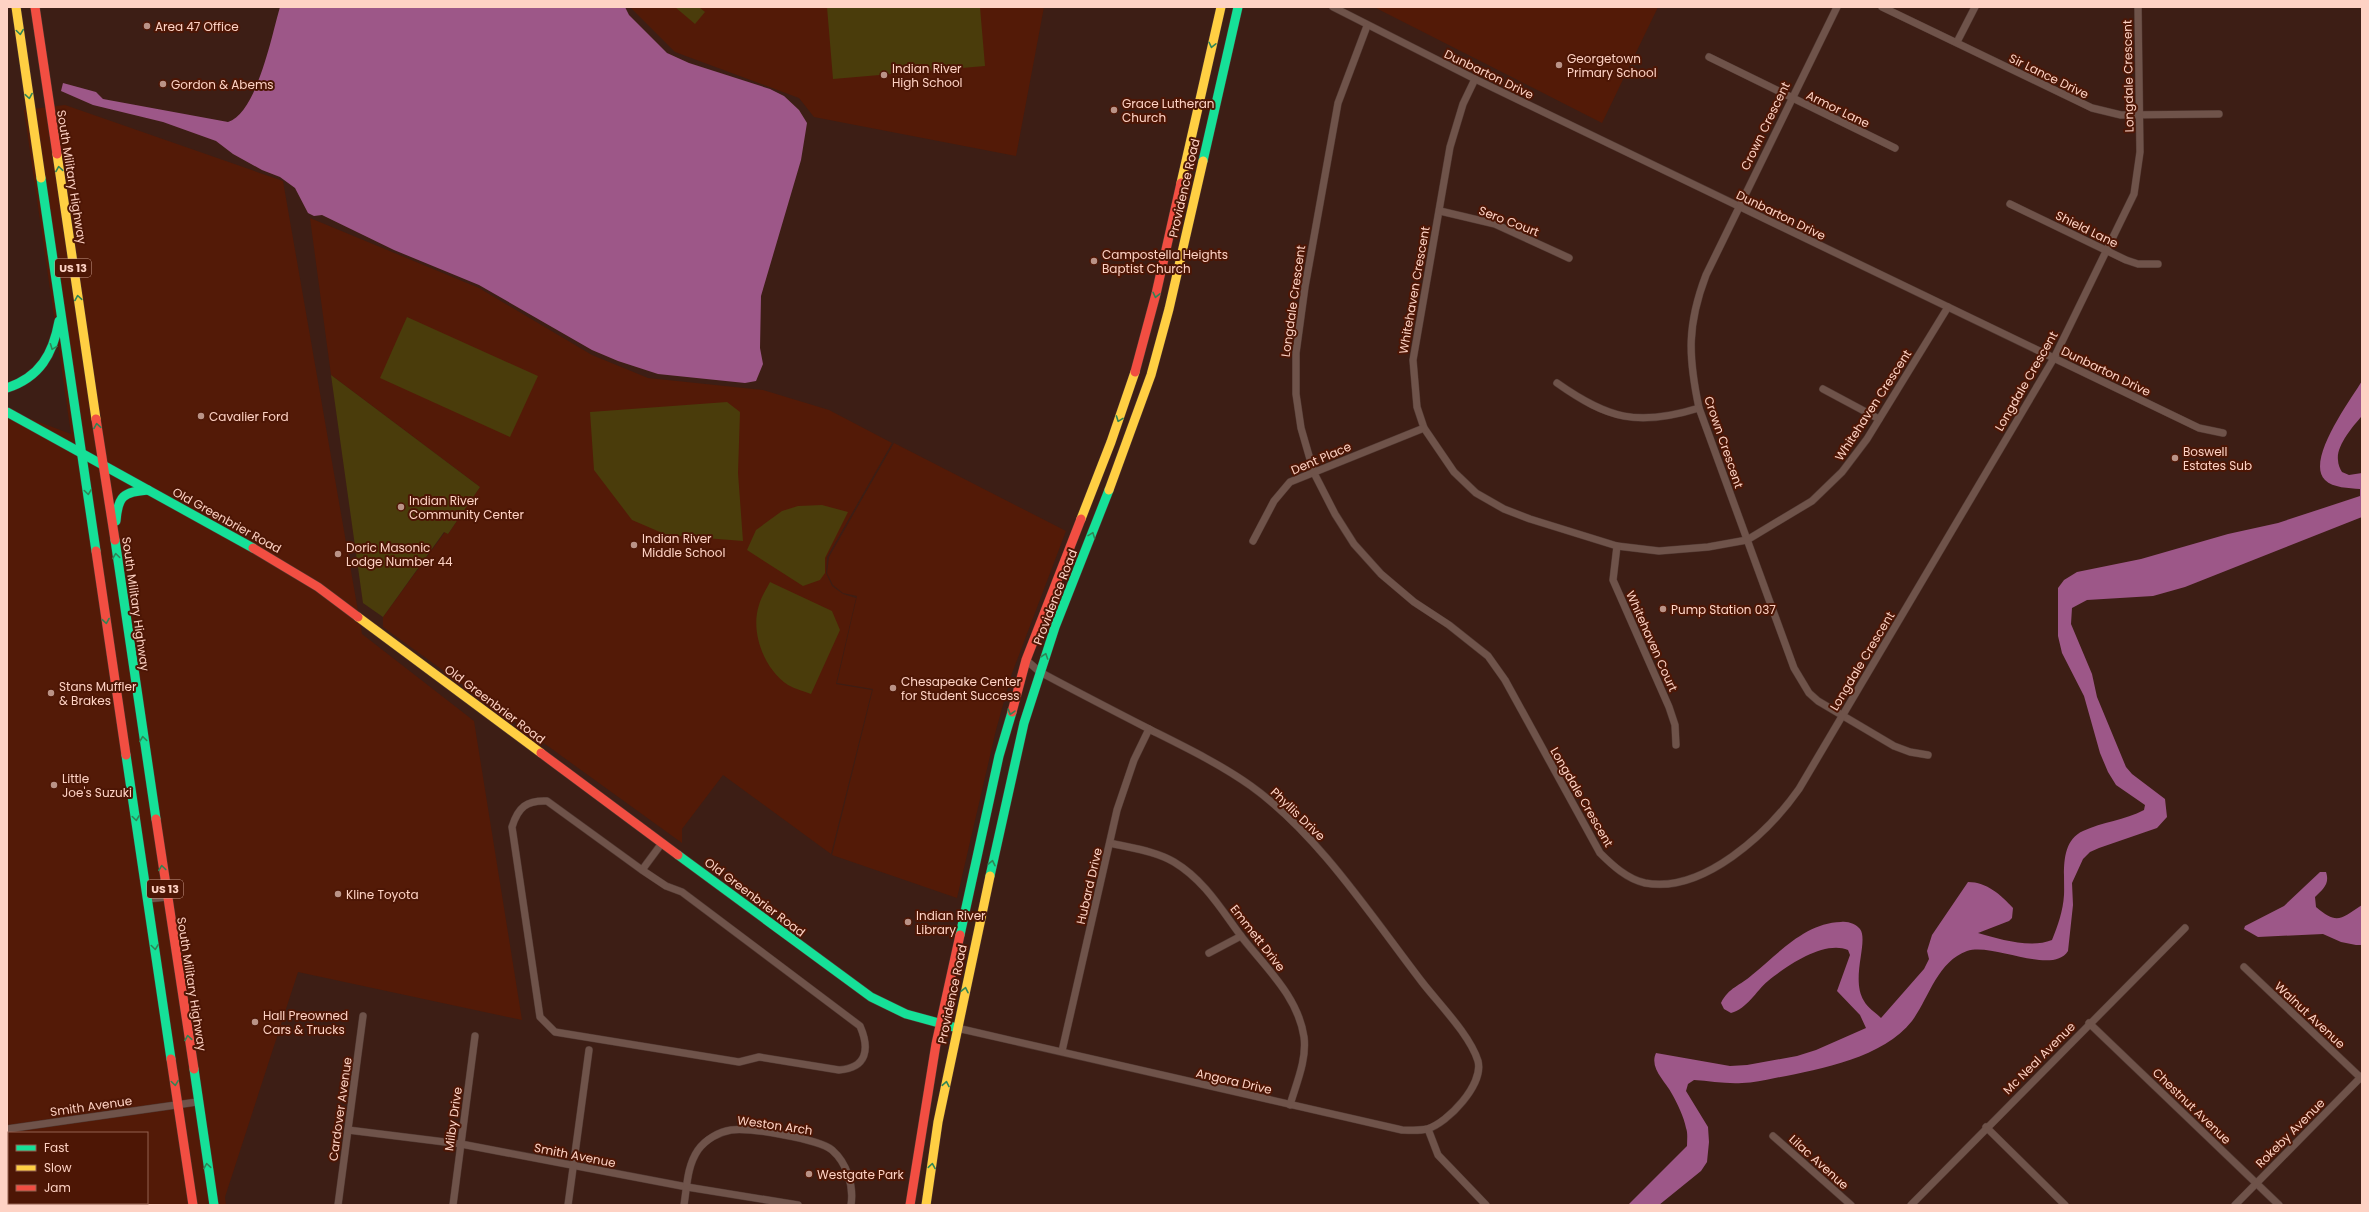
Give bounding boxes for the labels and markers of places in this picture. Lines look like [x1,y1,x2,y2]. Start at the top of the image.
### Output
place label: Area 47 Office [155,18,239,35]
marker: Area 47 Office [142,21,152,31]
place label: Georgetown Primary School [1567,50,1657,81]
place label: Indian River High School [892,60,963,91]
marker: Georgetown Primary School [1554,60,1564,70]
marker: Indian River High School [879,70,889,80]
place label: Gordon & Abems [171,76,274,93]
marker: Gordon & Abems [158,79,168,89]
place label: Grace Lutheran Church [1122,95,1214,126]
marker: Grace Lutheran Church [1109,105,1119,115]
place label: Campostella Heights Baptist Church [1102,246,1228,277]
marker: Campostella Heights Baptist Church [1089,256,1099,266]
place label: Cavalier Ford [209,408,289,425]
marker: Cavalier Ford [196,411,206,421]
place label: Boswell Estates Sub [2183,443,2252,474]
marker: Boswell Estates Sub [2170,453,2180,463]
place label: Indian River Community Center [409,492,524,523]
marker: Indian River Community Center [396,502,406,512]
place label: Indian River Middle School [642,530,725,561]
place label: Doric Masonic Lodge Number 44 [346,539,453,570]
marker: Indian River Middle School [629,540,639,550]
marker: Doric Masonic Lodge Number 44 [333,549,343,559]
place label: Pump Station 037 [1671,601,1776,618]
marker: Pump Station 037 [1658,604,1668,614]
place label: Chesapeake Center for Student Success [901,673,1021,704]
place label: Stans Muffler & Brakes [59,678,137,709]
marker: Chesapeake Center for Student Success [888,683,898,693]
marker: Stans Muffler & Brakes [46,688,56,698]
place label: Little Joe's Suzuki [62,770,132,801]
marker: Little Joe's Suzuki [49,780,59,790]
place label: Kline Toyota [346,886,419,903]
marker: Kline Toyota [333,889,343,899]
place label: Indian River Library [916,907,986,938]
marker: Indian River Library [903,917,913,927]
place label: Hall Preowned Cars & Trucks [263,1007,348,1038]
marker: Hall Preowned Cars & Trucks [250,1017,260,1027]
place label: Westgate Park [817,1166,905,1183]
marker: Westgate Park [804,1169,814,1179]

